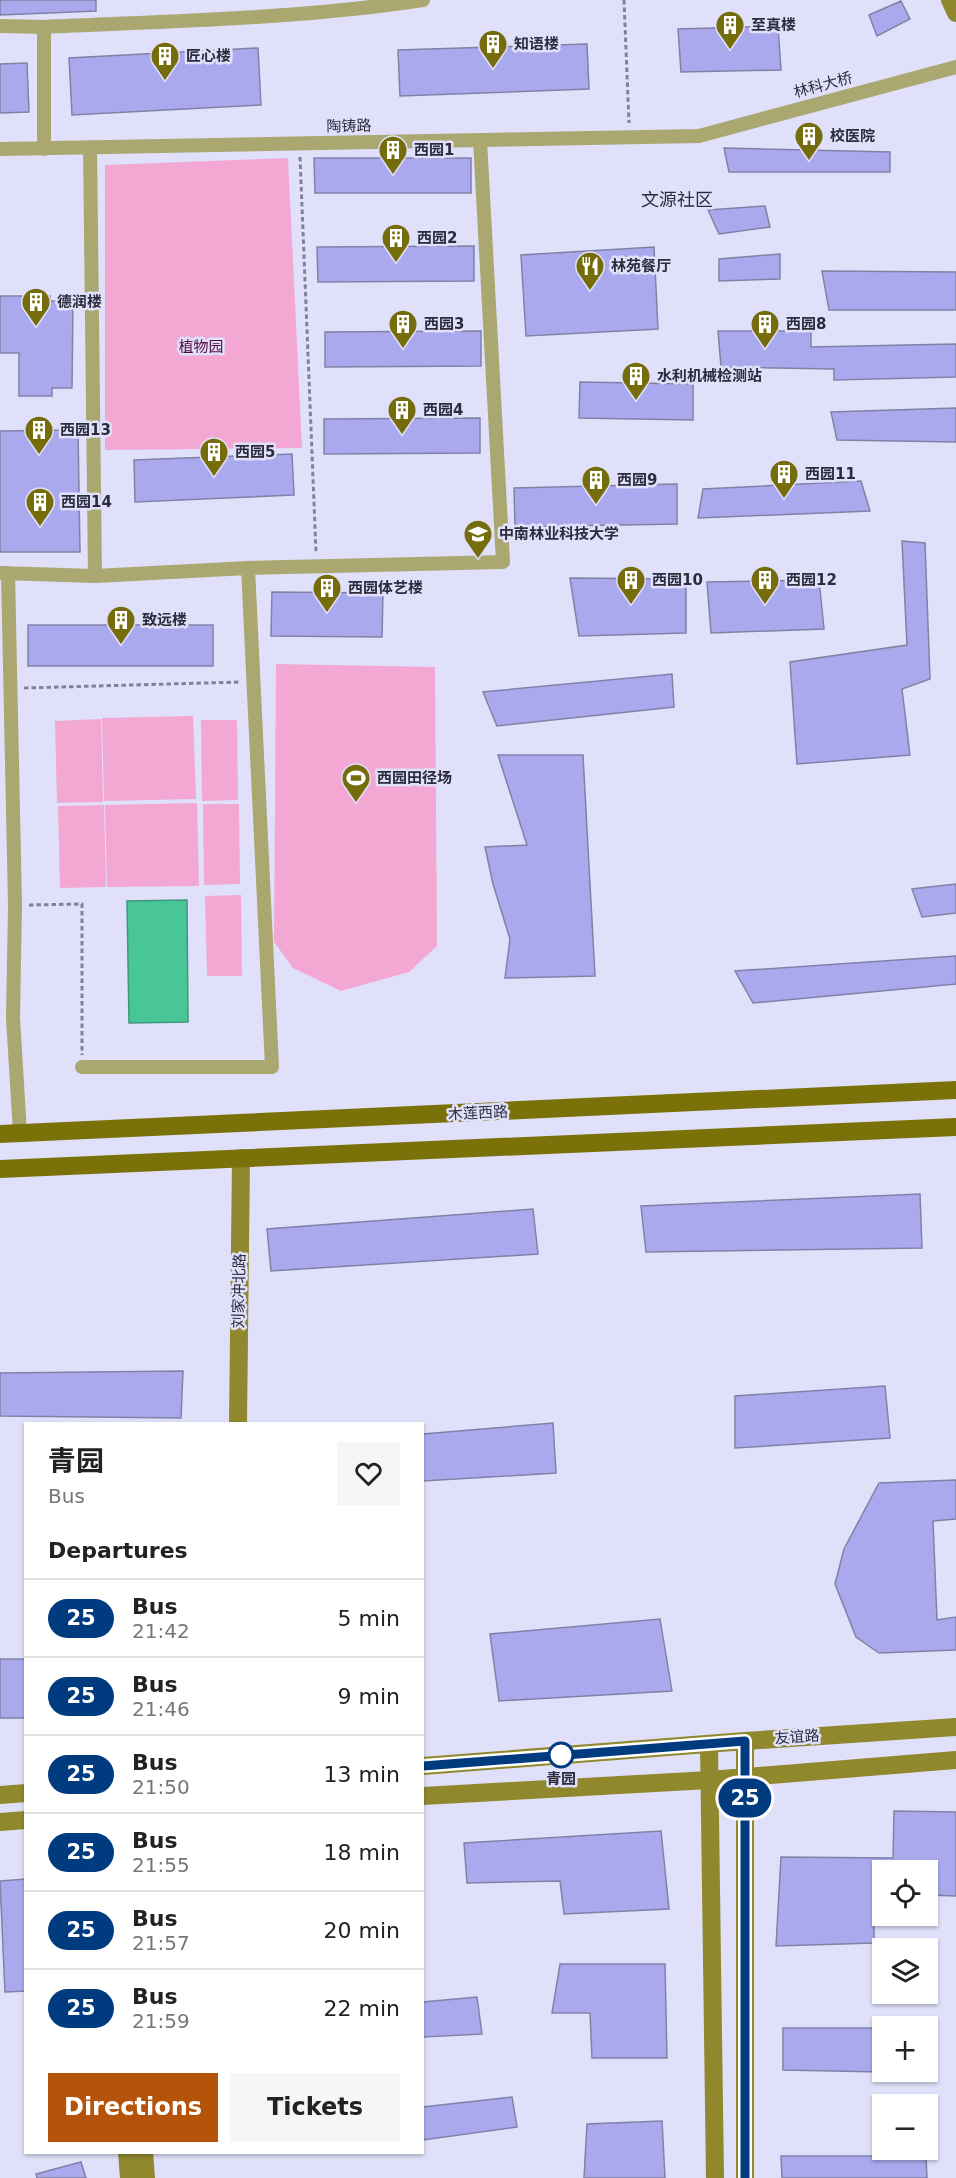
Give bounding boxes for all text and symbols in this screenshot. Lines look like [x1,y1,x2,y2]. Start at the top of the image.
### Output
building icon: 至真楼 [714,9,746,51]
place label: 至真楼 [751,16,796,34]
building icon: 知语楼 [477,28,509,70]
place label: 知语楼 [514,35,559,53]
building icon: 匠心楼 [149,40,181,82]
place label: 匠心楼 [186,47,231,65]
street label: 林科大桥 [792,69,854,101]
street label: 陶铸路 [326,117,372,135]
building icon: 校医院 [793,120,825,162]
place label: 校医院 [830,127,875,145]
building icon: 西园1 [377,134,409,176]
place label: 西园1 [414,141,454,159]
district label: 文源社区 [641,189,713,210]
building icon: 西园2 [380,222,412,264]
place label: 西园2 [417,229,457,247]
restaurant icon: 林苑餐厅 [574,250,606,292]
place label: 林苑餐厅 [611,257,671,275]
building icon: 德润楼 [20,286,52,328]
place label: 德润楼 [57,293,102,311]
building icon: 西园3 [387,308,419,350]
building icon: 西园8 [749,308,781,350]
place label: 西园3 [424,315,464,333]
place label: 西园8 [786,315,826,333]
park label: 植物园 [178,338,224,356]
building icon: 水利机械检测站 [620,360,652,402]
place label: 水利机械检测站 [657,367,762,385]
building icon: 西园4 [386,394,418,436]
place label: 西园4 [423,401,463,419]
building icon: 西园13 [23,414,55,456]
place label: 西园13 [60,421,111,439]
building icon: 西园5 [198,436,230,478]
place label: 西园5 [235,443,275,461]
building icon: 西园11 [768,458,800,500]
building icon: 西园9 [580,464,612,506]
place label: 西园11 [805,465,856,483]
place label: 西园9 [617,471,657,489]
building icon: 西园14 [24,486,56,528]
place label: 西园14 [61,493,112,511]
school or university icon: 中南林业科技大学 [462,518,494,560]
place label: 中南林业科技大学 [499,525,619,543]
building icon: 西园10 [615,564,647,606]
building icon: 西园12 [749,564,781,606]
place label: 西园10 [652,571,703,589]
place label: 西园12 [786,571,837,589]
building icon: 西园体艺楼 [311,572,343,614]
place label: 西园体艺楼 [348,579,423,597]
building icon: 致远楼 [105,604,137,646]
place label: 致远楼 [142,611,187,629]
sports icon: 西园田径场 [340,762,372,804]
place label: 西园田径场 [377,769,452,787]
street label: 木莲西路 [448,1102,508,1124]
street label: 刘家冲北路 [229,1253,249,1329]
button: heart [337,1442,400,1505]
text: 青园 [48,1445,104,1478]
text: Bus [48,1484,85,1508]
text: Departures [48,1538,188,1563]
text: Bus [132,1594,178,1619]
text: 25 [66,1606,96,1630]
text: 5 min [338,1606,400,1631]
text: 21:42 [132,1619,190,1643]
text: Bus [132,1672,178,1697]
text: 25 [66,1684,96,1708]
text: 9 min [338,1684,400,1709]
text: 21:46 [132,1697,190,1721]
street label: 友谊路 [774,1726,820,1748]
marker: 青园 [548,1742,574,1768]
text: Bus [132,1750,178,1775]
text: 25 [66,1762,96,1786]
text: 13 min [324,1762,400,1787]
place label: 青园 [546,1770,576,1788]
text: 21:50 [132,1775,190,1799]
line badge: 25 [718,1778,772,1818]
text: 25 [730,1786,760,1810]
text: Bus [132,1828,178,1853]
text: 25 [66,1840,96,1864]
text: 18 min [324,1840,400,1865]
text: 21:55 [132,1853,190,1877]
map controls [872,1860,938,2160]
button: locate [872,1860,938,1926]
text: Bus [132,1906,178,1931]
text: 25 [66,1918,96,1942]
text: 20 min [324,1918,400,1943]
text: 21:57 [132,1931,190,1955]
button: layers [872,1938,938,2004]
text: Bus [132,1984,178,2009]
text: 25 [66,1996,96,2020]
text: 22 min [324,1996,400,2021]
text: 21:59 [132,2009,190,2033]
button: + [872,2016,938,2082]
button: Directions [48,2073,218,2142]
button: Tickets [230,2073,400,2142]
button: − [872,2094,938,2160]

